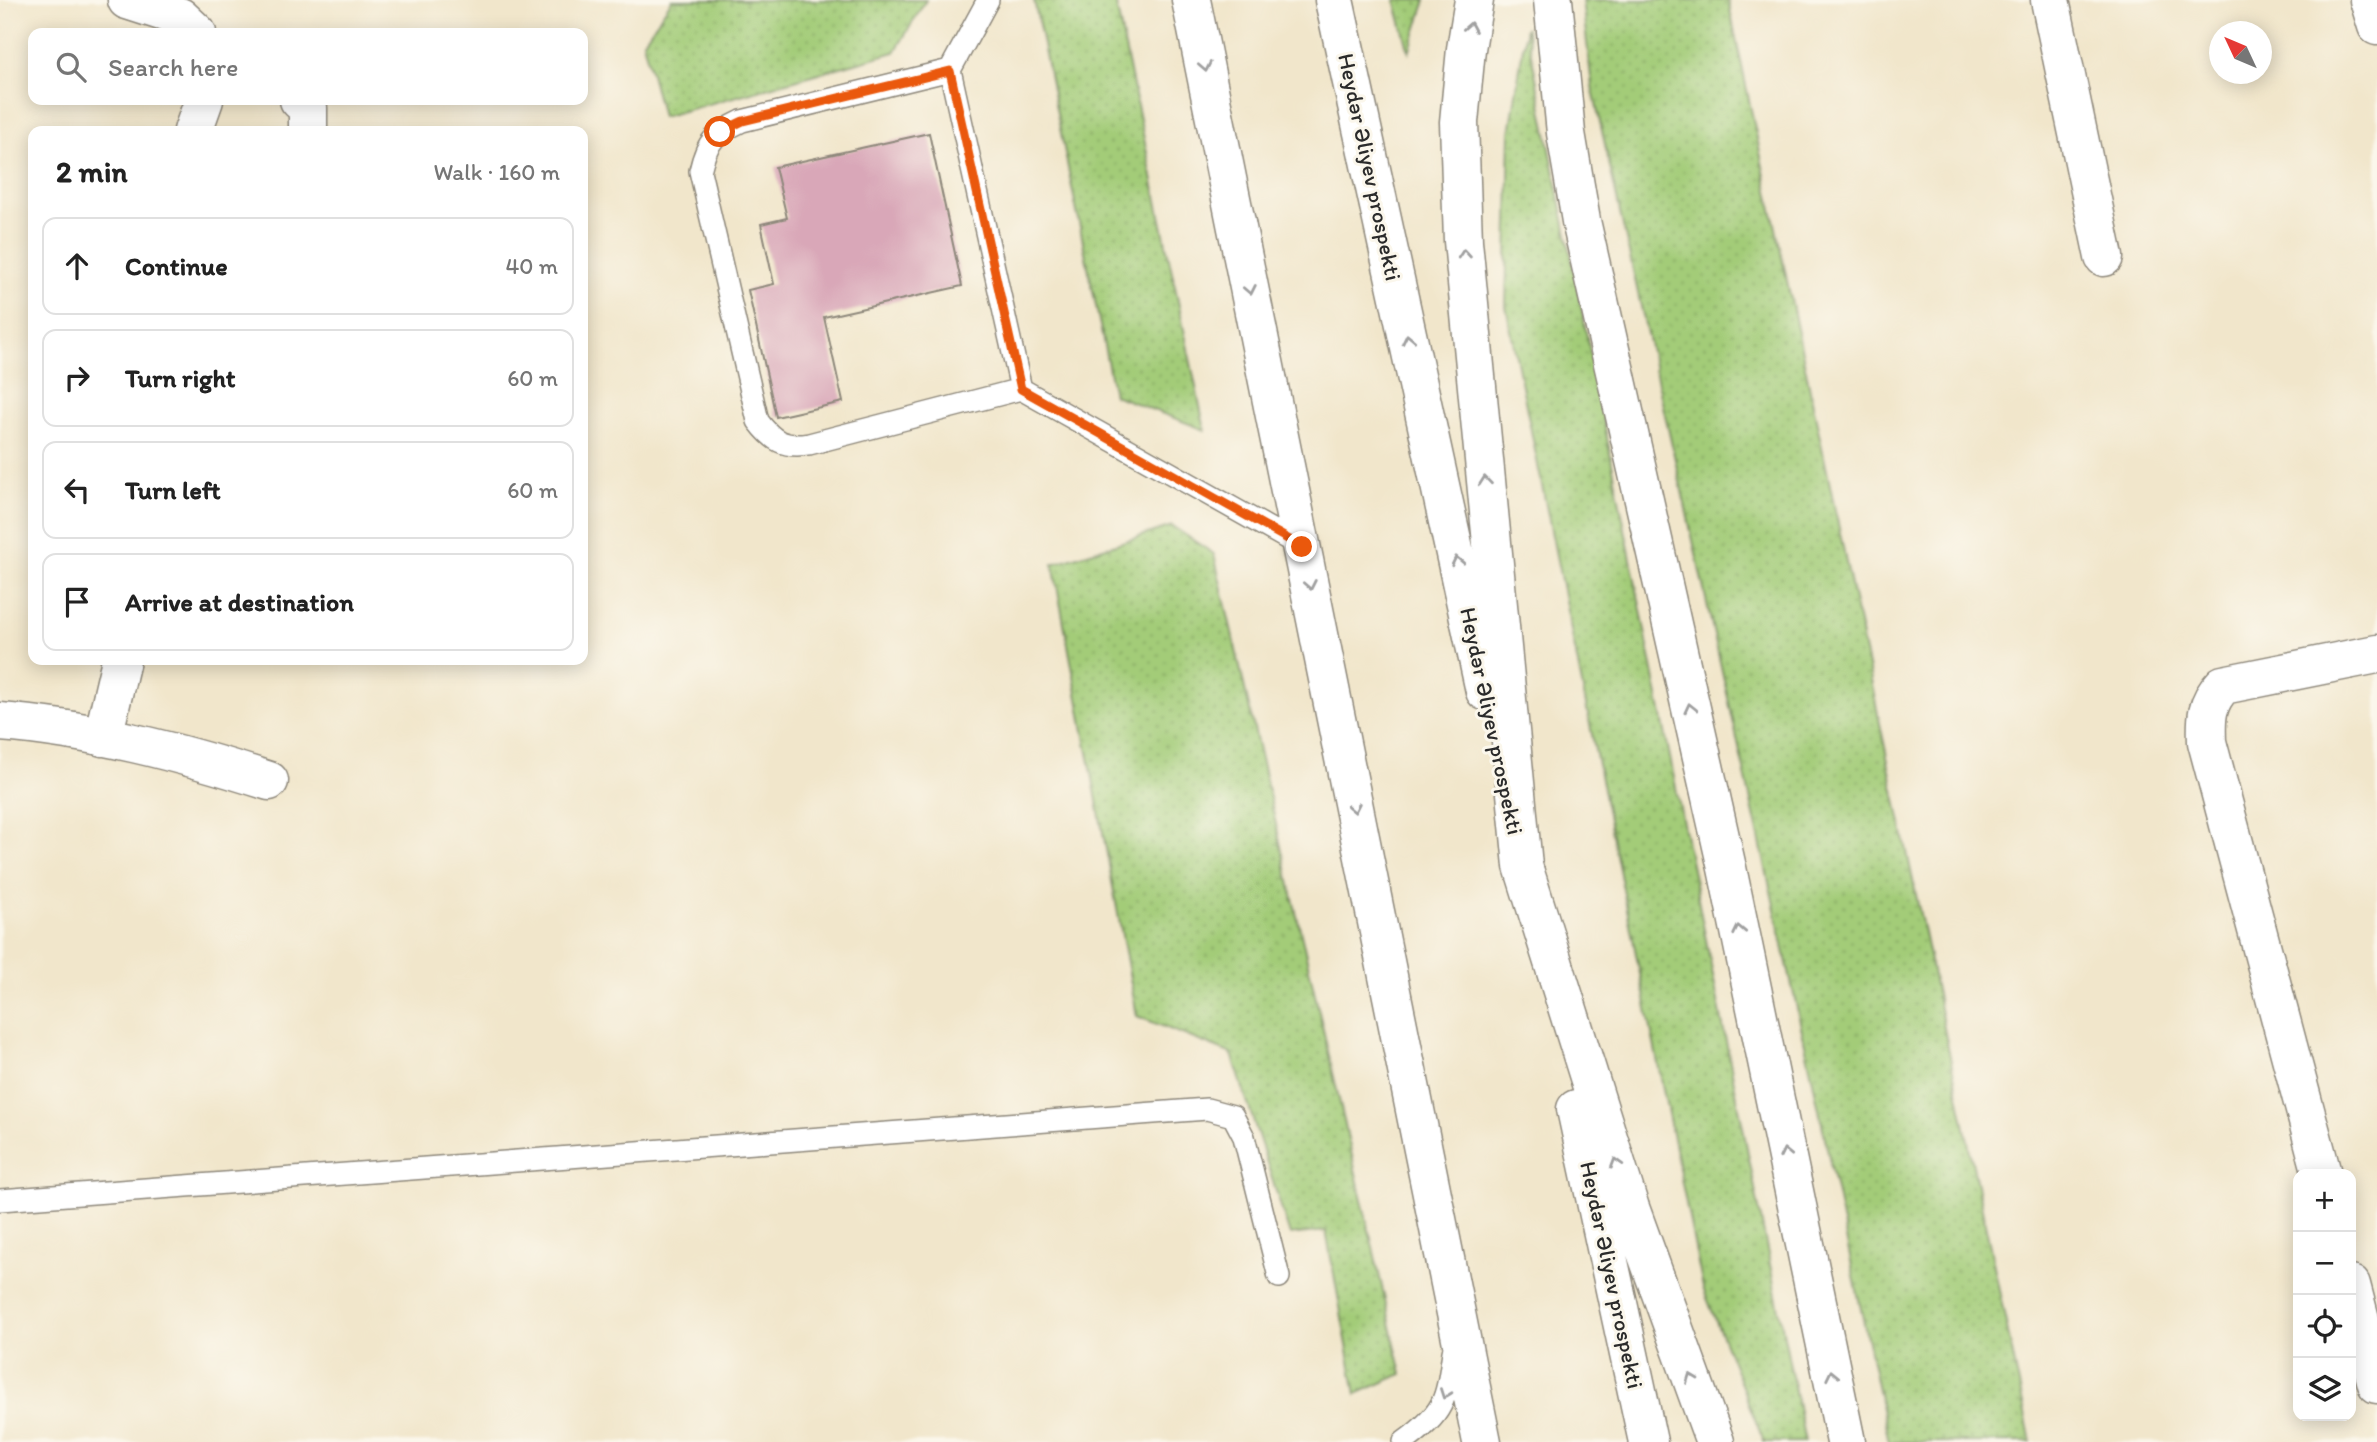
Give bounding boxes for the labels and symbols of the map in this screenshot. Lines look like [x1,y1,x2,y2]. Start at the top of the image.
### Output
one-way arrow [1461,21,1476,33]
north arrow [2209,21,2272,84]
street label: Heydər Əliyev prospekti [1332,51,1408,283]
one-way arrow [1196,61,1211,73]
route start [704,116,735,147]
one-way arrow [1457,248,1472,259]
one-way arrow [1242,284,1257,296]
one-way arrow [1402,333,1416,345]
one-way arrow [1478,475,1493,486]
route end [1286,531,1317,562]
one-way arrow [1450,555,1465,567]
one-way arrow [1301,579,1316,591]
street label: Heydər Əliyev prospekti [1454,605,1530,837]
one-way arrow [1684,702,1699,714]
one-way arrow [1346,802,1361,814]
one-way arrow [1733,924,1748,936]
one-way arrow [1779,1147,1794,1159]
one-way arrow [1610,1158,1625,1170]
street label: Heydər Əliyev prospekti [1574,1159,1650,1391]
one-way arrow [1825,1369,1840,1381]
one-way arrow [1685,1373,1699,1385]
one-way arrow [1439,1387,1453,1399]

